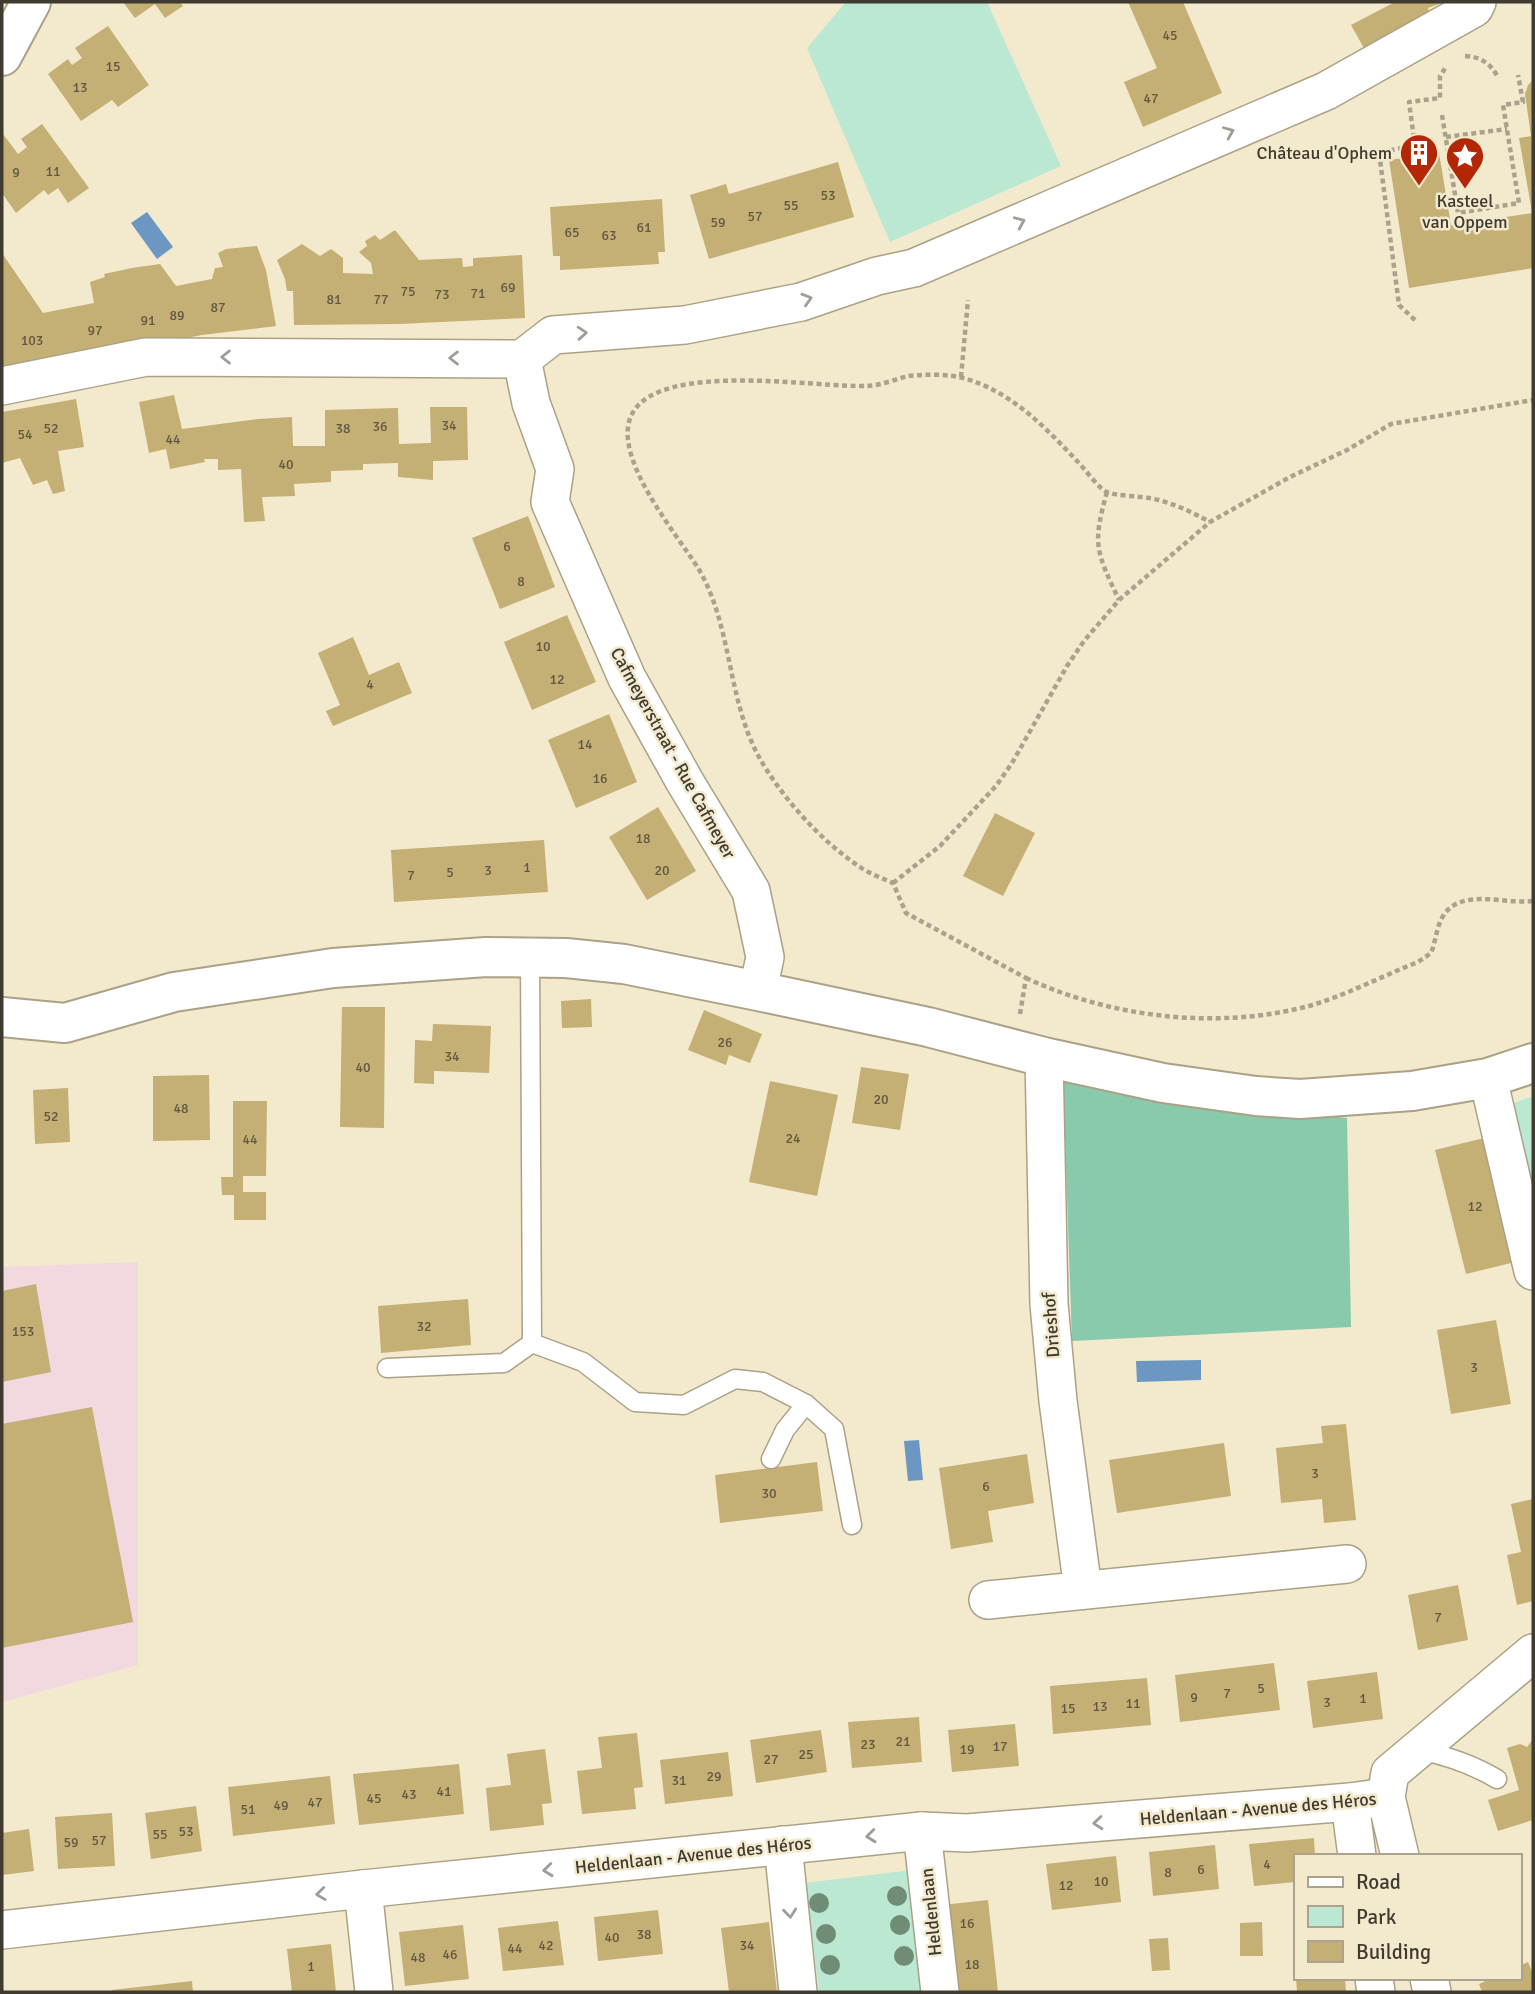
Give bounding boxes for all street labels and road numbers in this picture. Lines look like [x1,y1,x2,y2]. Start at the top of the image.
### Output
street label: Cafmeyerstraat - Rue Cafmeyer [606,644,741,863]
street label: Drieshof [1038,1291,1064,1358]
street label: Heldenlaan - Avenue des Héros [1139,1788,1377,1830]
street label: Heldenlaan - Avenue des Héros [574,1832,812,1878]
street label: Heldenlaan [915,1867,947,1957]

